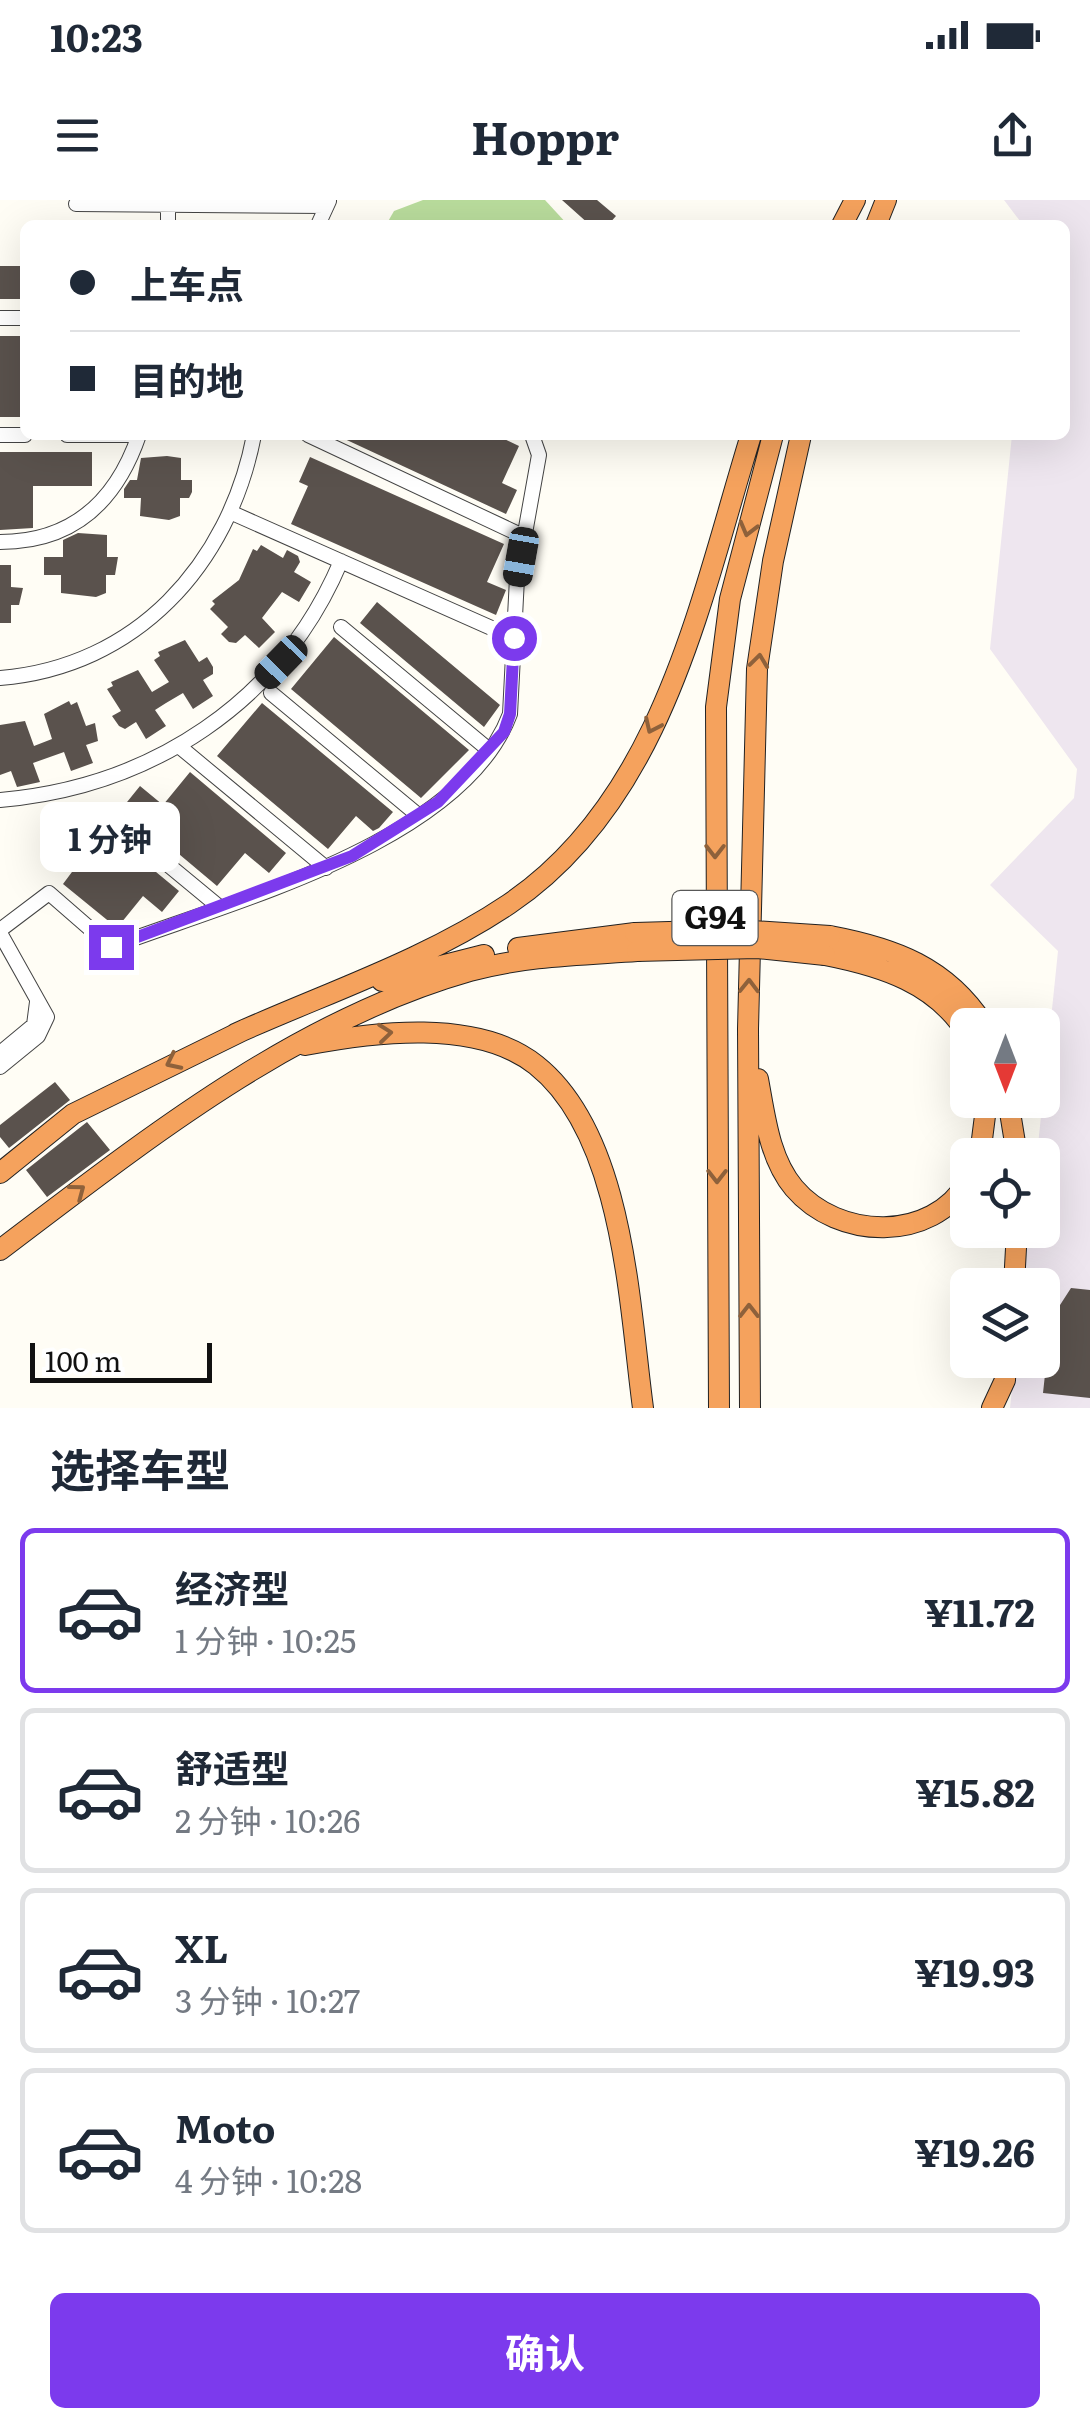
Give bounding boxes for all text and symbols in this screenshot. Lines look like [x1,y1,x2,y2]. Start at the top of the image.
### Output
text: 10:23 [50,7,143,64]
text: Hoppr [471,102,619,169]
icon: menu [50,108,105,163]
icon: share [985,108,1040,163]
text: 上车点 [130,254,244,311]
text: 目的地 [130,350,244,407]
one-way arrow [739,520,760,537]
car [501,525,541,589]
route start [492,616,537,661]
car [249,630,313,694]
one-way arrow [748,652,769,668]
one-way arrow [645,716,665,734]
callout: 1 分钟 [41,802,181,872]
text: 1 分钟 [68,813,152,861]
one-way arrow [704,843,725,859]
road number: G94 [672,891,758,945]
route end [89,925,134,970]
one-way arrow [739,977,760,993]
north arrow [950,1008,1060,1118]
map controls [950,1008,1060,1378]
one-way arrow [377,1023,393,1045]
one-way arrow [165,1050,183,1070]
button: locate [950,1138,1060,1248]
one-way arrow [706,1168,728,1184]
one-way arrow [67,1186,85,1203]
button: layers [950,1268,1060,1378]
one-way arrow [739,1302,760,1318]
scale bar [30,1338,212,1382]
text: 100 m [45,1339,122,1381]
text: 选择车型 [50,1434,230,1501]
text: 经济型 [175,1558,289,1615]
icon: car [55,1566,145,1656]
text: ¥11.72 [924,1582,1035,1639]
text: 1 分钟 · 10:25 [175,1615,356,1663]
text: 舒适型 [175,1738,289,1795]
icon: car [55,1746,145,1836]
text: ¥15.82 [915,1762,1035,1819]
text: 2 分钟 · 10:26 [175,1795,360,1843]
text: XL [175,1918,228,1975]
icon: car [55,1926,145,2016]
text: ¥19.93 [914,1942,1035,1999]
text: 3 分钟 · 10:27 [175,1975,360,2023]
text: Moto [175,2098,275,2155]
icon: car [55,2106,145,2196]
text: ¥19.26 [914,2122,1035,2179]
text: 4 分钟 · 10:28 [175,2155,362,2203]
button: 确认 [50,2293,1040,2408]

